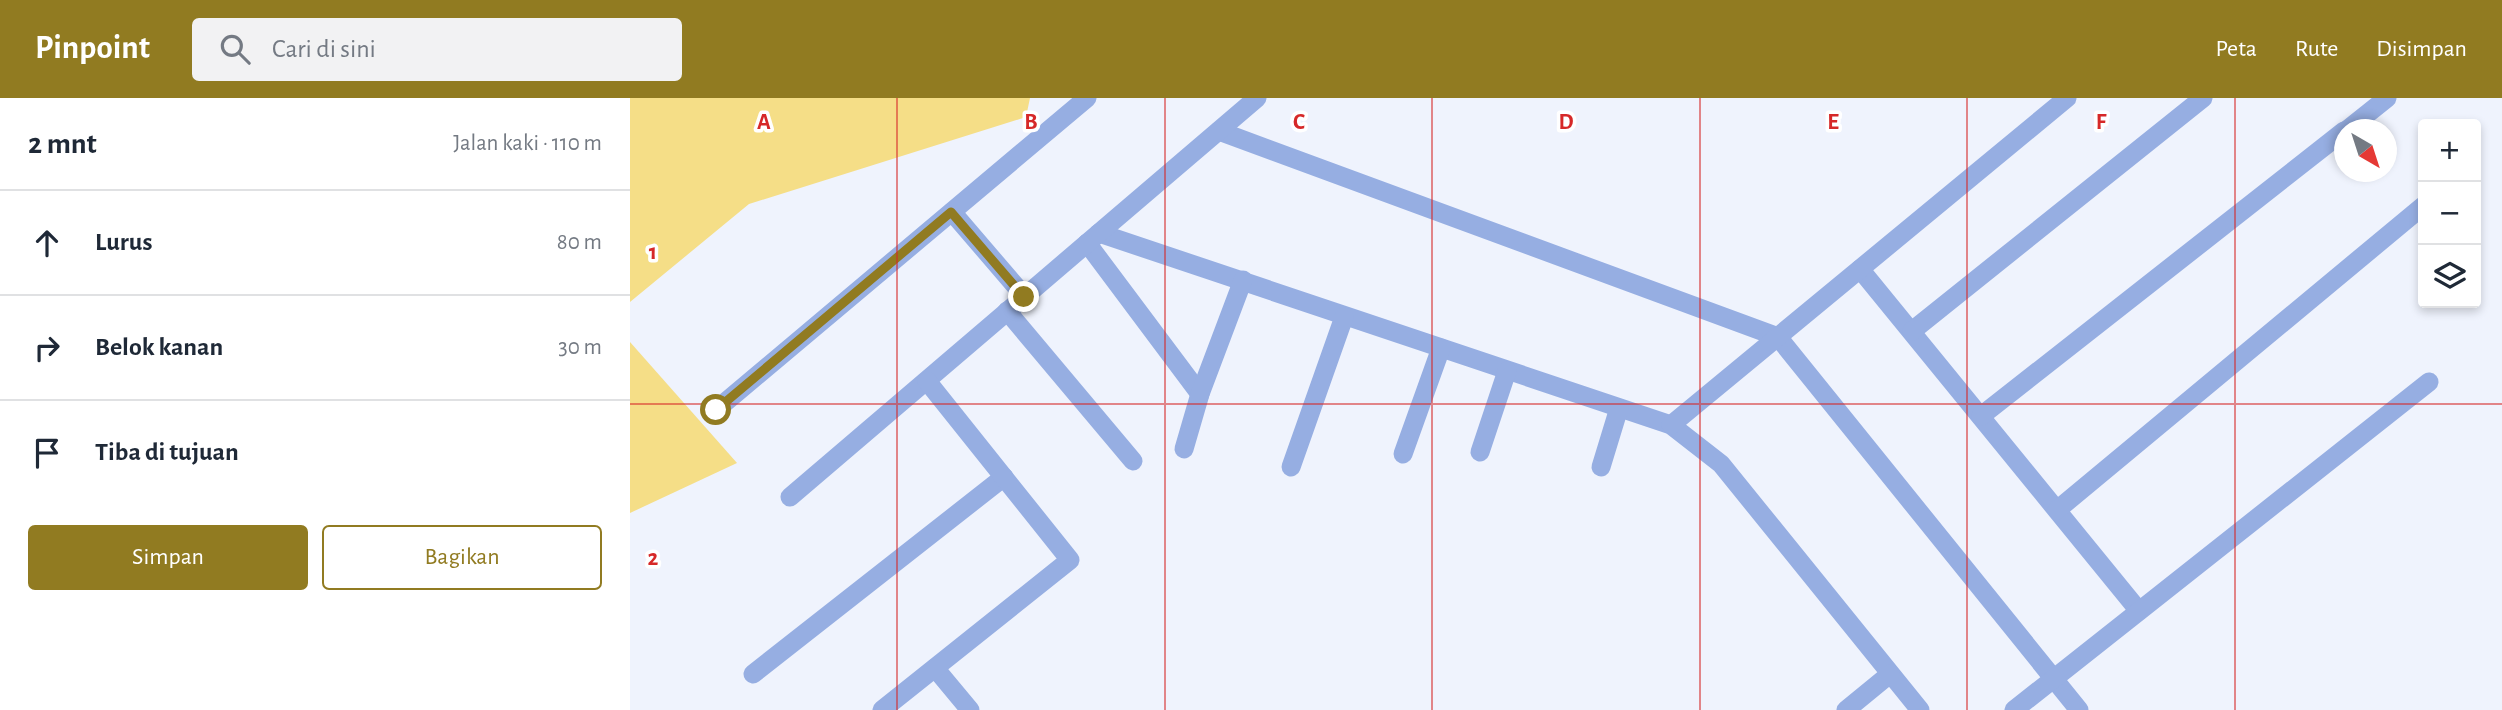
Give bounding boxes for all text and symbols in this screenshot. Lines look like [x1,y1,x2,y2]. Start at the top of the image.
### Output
search box [192,18,682,81]
icon: search [216,30,254,68]
text: Pinpoint [35,32,150,65]
text: Cari di sini [272,36,376,62]
text: Peta [2216,37,2257,61]
text: Rute [2295,37,2338,61]
text: Disimpan [2376,37,2467,61]
text: A [757,111,771,134]
text: B [1024,111,1038,134]
text: C [1293,111,1305,134]
text: D [1558,111,1574,134]
text: E [1827,111,1839,134]
text: F [2096,111,2107,134]
north arrow [2334,119,2397,182]
map controls [2418,119,2481,308]
button: + [2418,119,2481,182]
text: 2 mnt [28,129,97,159]
text: Jalan kaki · 110 m [453,132,602,155]
button: − [2418,182,2481,245]
icon: ahead [28,224,66,262]
text: Lurus [95,229,152,255]
text: 80 m [557,231,602,254]
text: 1 [649,241,657,264]
button: layers [2418,245,2481,308]
route end [1008,281,1039,312]
icon: right [28,329,66,367]
text: Belok kanan [95,334,223,360]
text: 30 m [558,336,602,359]
route start [700,394,731,425]
icon: arrive [28,434,66,472]
text: Tiba di tujuan [95,439,239,465]
button: Simpan [28,525,308,590]
button: Bagikan [322,525,602,590]
text: 2 [648,547,659,570]

